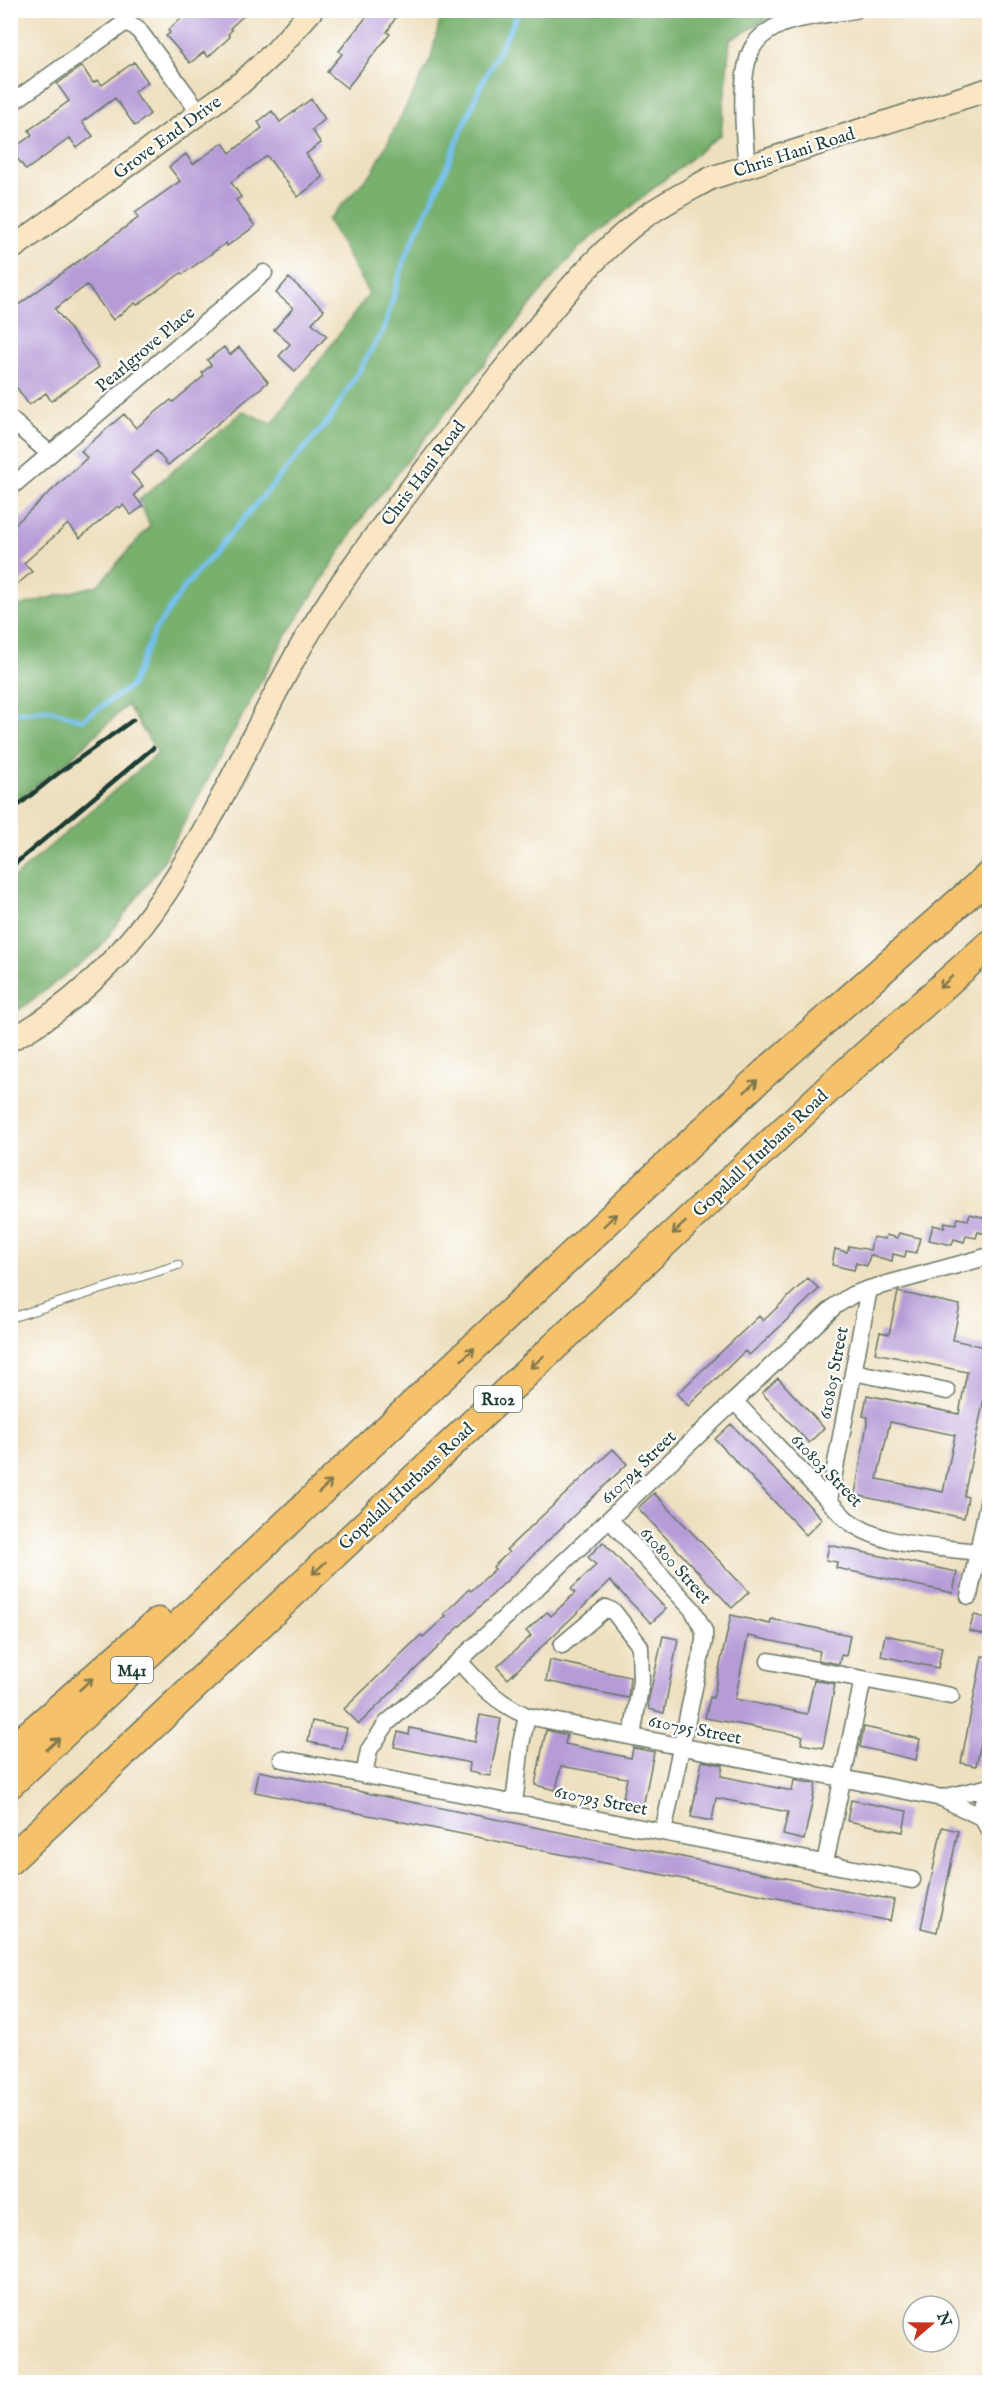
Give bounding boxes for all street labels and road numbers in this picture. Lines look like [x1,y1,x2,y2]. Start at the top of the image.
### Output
street label: Grove End Drive [109,91,226,185]
street label: Chris Hani Road [731,123,858,184]
street label: Pearlgrove Place [92,302,200,398]
street label: Chris Hani Road [377,416,472,531]
street label: Gopalall Hurbans Road [688,1085,834,1223]
street label: 610805 Street [814,1325,855,1422]
road number: R102 [474,1386,522,1412]
street label: Gopalall Hurbans Road [334,1418,480,1556]
street label: 610794 Street [596,1426,682,1510]
street label: 610803 Street [785,1429,867,1513]
street label: 610800 Street [634,1523,716,1609]
road number: M41 [111,1657,153,1683]
street label: 610795 Street [646,1710,743,1751]
street label: 610793 Street [552,1781,649,1822]

